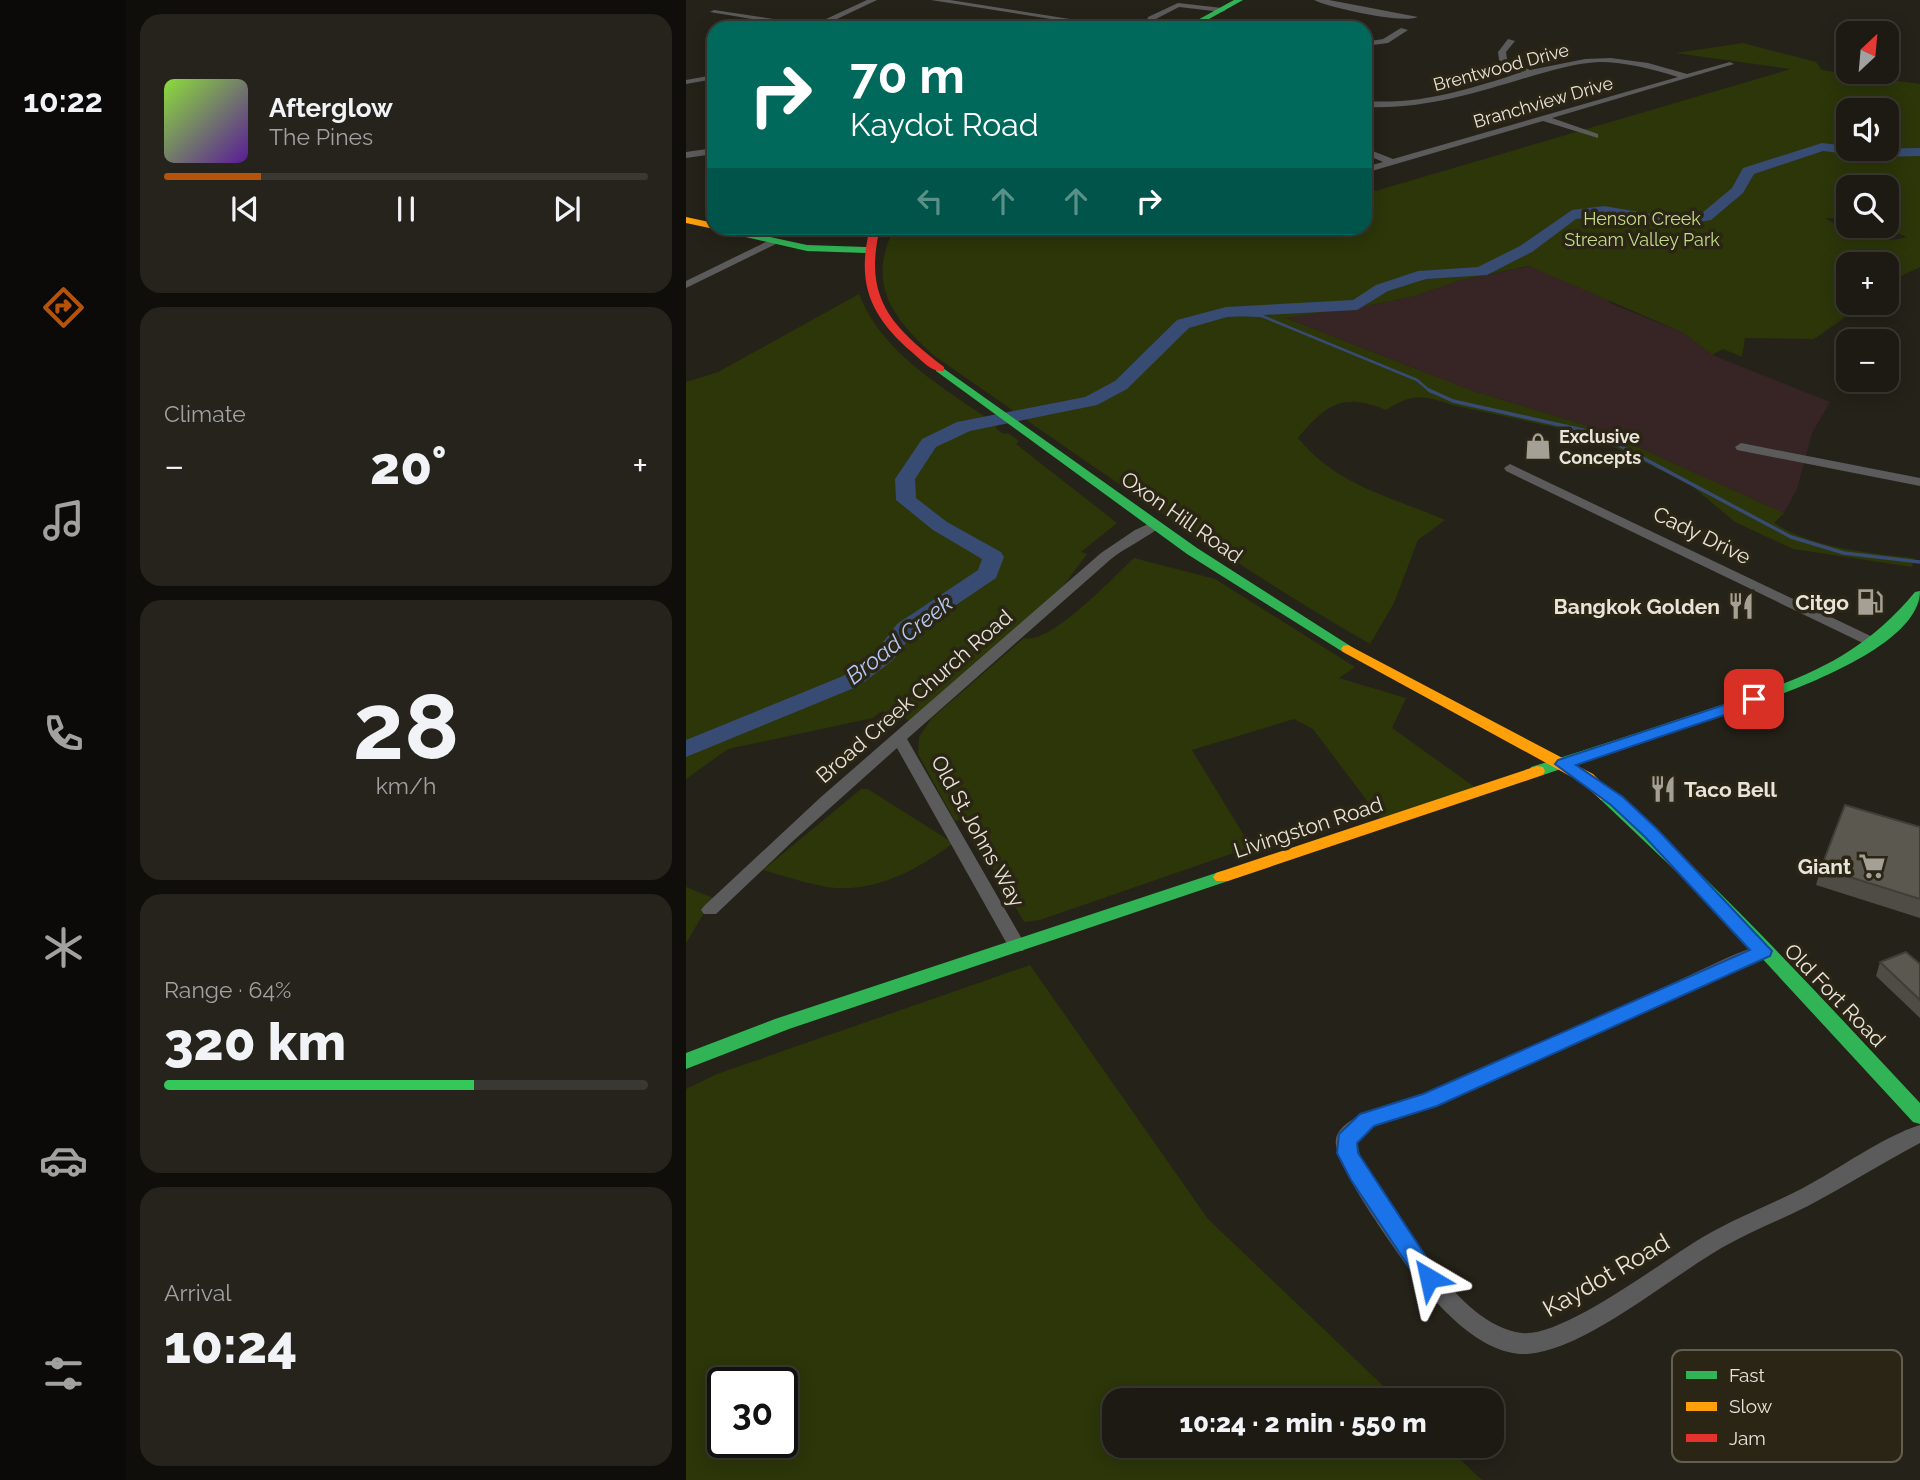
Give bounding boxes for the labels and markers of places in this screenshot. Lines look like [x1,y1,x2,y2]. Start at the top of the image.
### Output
place label: Exclusive Concepts [1559,426,1641,468]
shop icon: Exclusive Concepts [1523,431,1553,461]
fuel station icon: Citgo [1855,587,1885,617]
place label: Citgo [1795,590,1849,615]
restaurant icon: Bangkok Golden [1726,591,1756,621]
place label: Bangkok Golden [1554,594,1720,619]
pin [1724,669,1784,729]
restaurant icon: Taco Bell [1648,774,1678,804]
place label: Taco Bell [1684,777,1777,802]
supermarket icon: Giant [1857,851,1887,881]
place label: Giant [1798,854,1851,879]

